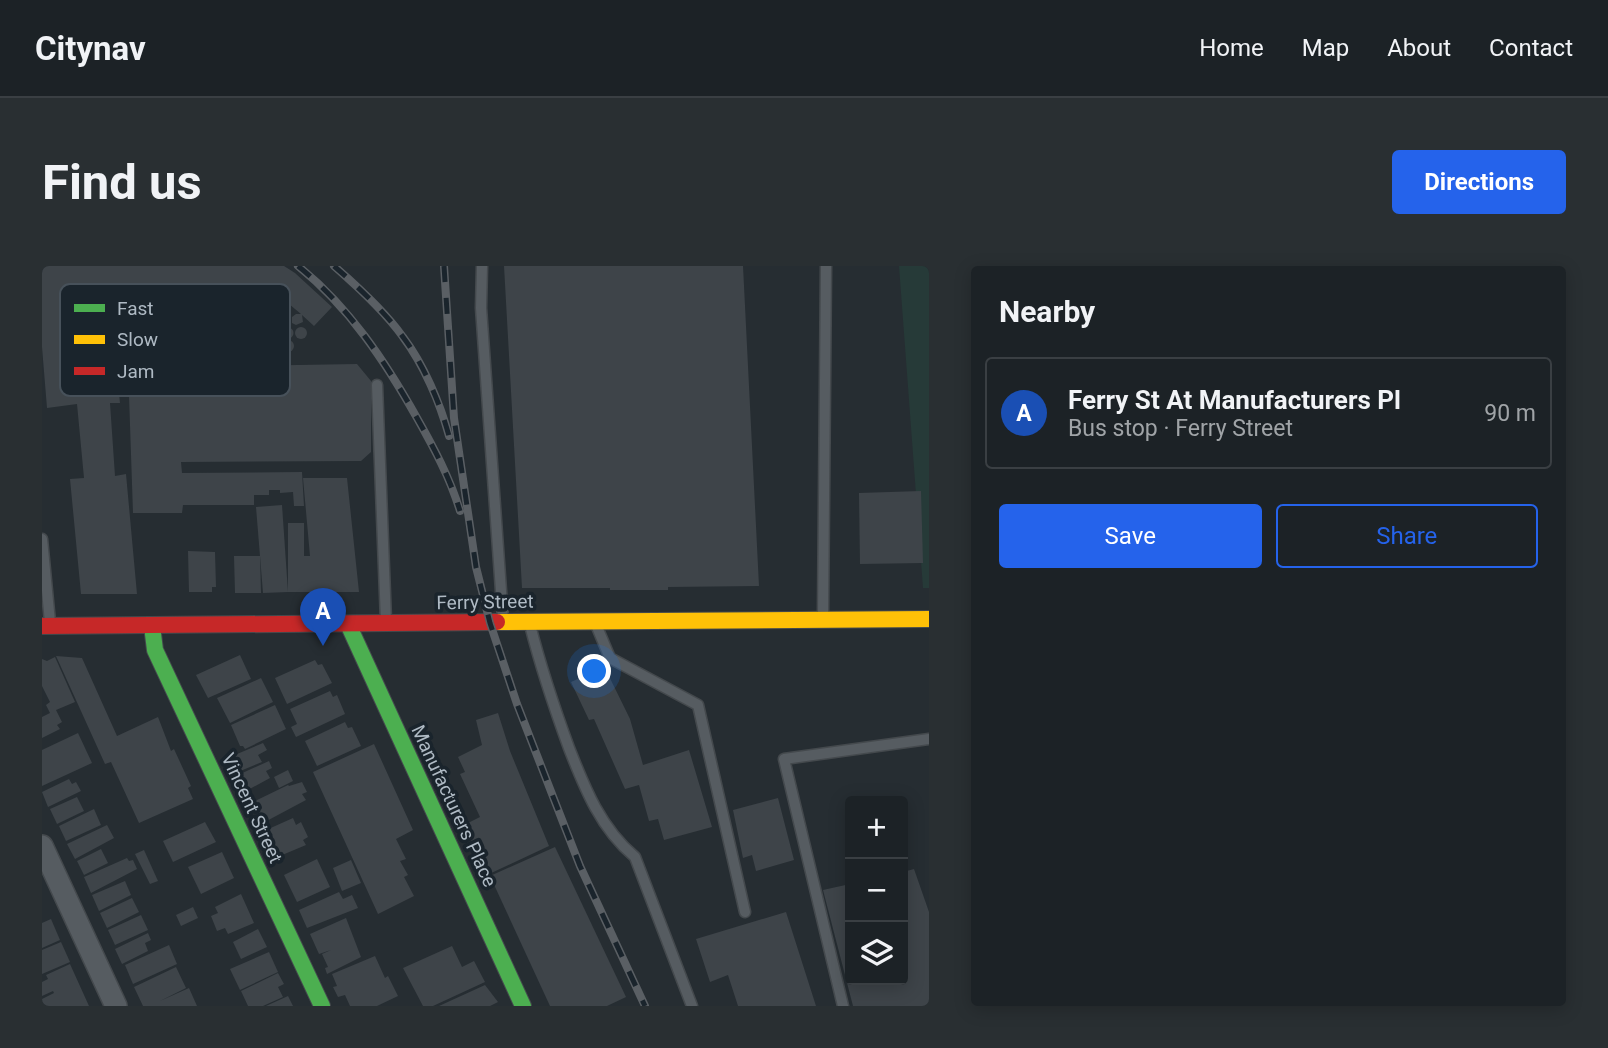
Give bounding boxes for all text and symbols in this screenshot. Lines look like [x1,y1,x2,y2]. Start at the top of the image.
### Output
text: Citynav [35,29,146,68]
text: Home [1199,34,1264,62]
text: Map [1302,34,1349,62]
text: About [1387,34,1451,62]
text: Contact [1489,34,1573,62]
button: Directions [1392,150,1566,214]
text: Find us [42,154,202,211]
legend [60,284,290,396]
text: Nearby [999,294,1095,329]
text: Fast [117,297,154,320]
text: Slow [117,328,158,351]
text: Jam [117,360,154,383]
text: Ferry St At Manufacturers Pl [1068,385,1401,415]
text: A [1016,400,1032,427]
text: 90 m [1484,400,1536,427]
text: Bus stop · Ferry Street [1068,415,1293,442]
button: Save [999,504,1262,568]
button: Share [1276,504,1538,568]
pin: A [300,588,346,646]
street label: Ferry Street [436,590,534,614]
your location [577,654,611,688]
street label: Manufacturers Place [406,722,502,890]
street label: Vincent Street [216,749,288,867]
map controls [845,796,908,985]
button: + [845,796,908,859]
button: − [845,859,908,922]
button: layers [845,922,908,985]

